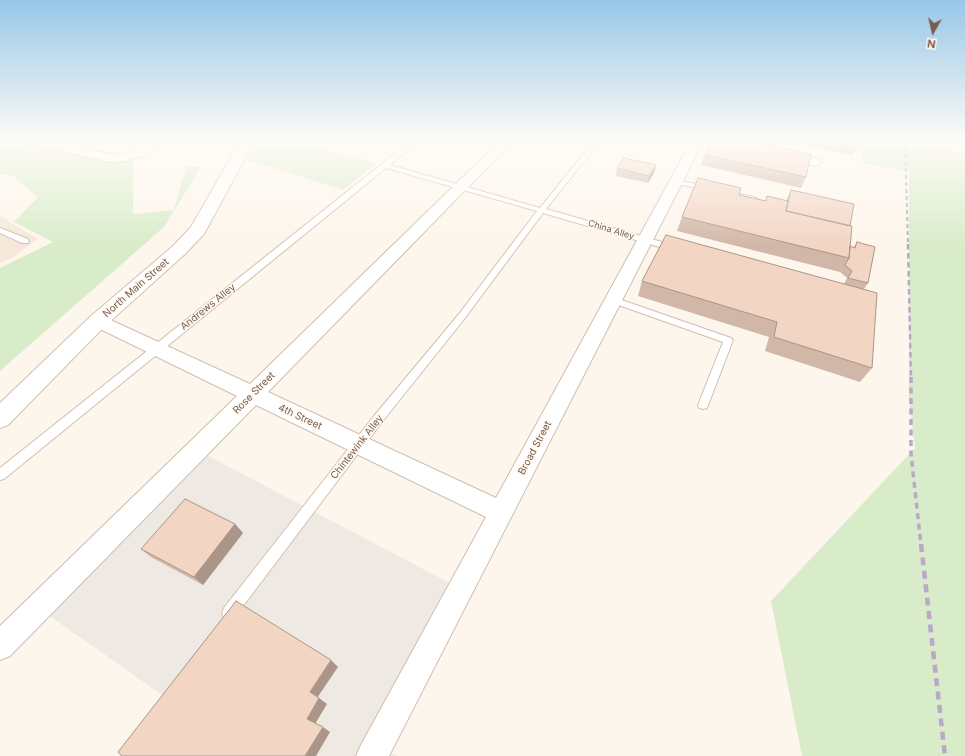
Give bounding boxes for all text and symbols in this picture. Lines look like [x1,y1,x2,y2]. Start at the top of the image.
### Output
north arrow [913,12,953,52]
text: N [926,36,936,51]
street label: China Alley [587,218,635,242]
street label: North Main Street [101,256,171,320]
street label: Andrews Alley [178,281,238,333]
street label: Rose Street [231,370,277,416]
street label: 4th Street [276,402,324,432]
street label: Chintewink Alley [328,413,386,481]
street label: Broad Street [516,419,554,477]

